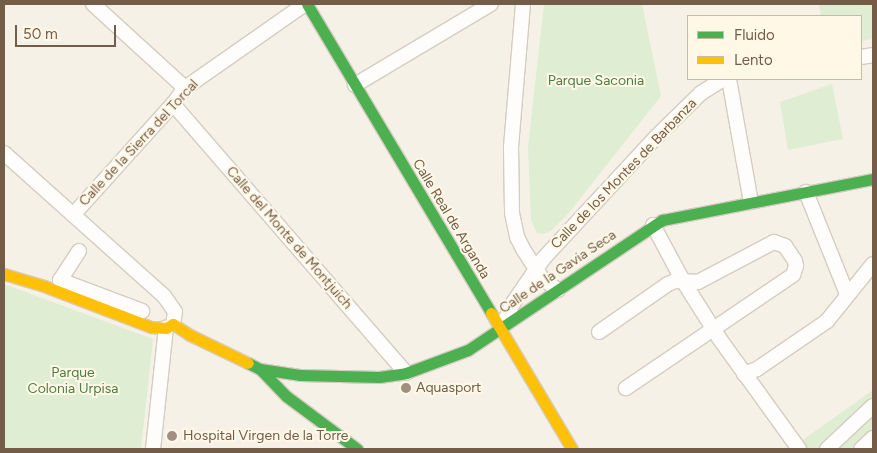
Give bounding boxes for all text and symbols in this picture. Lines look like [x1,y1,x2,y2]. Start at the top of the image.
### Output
scale bar [18,15,119,47]
legend [687,15,862,80]
text: 50 m [23,25,58,43]
text: Fluido [734,26,775,44]
text: Lento [734,51,773,69]
park label: Parque Saconia [548,73,644,89]
street label: Calle de la Sierra del Torcal [76,76,202,210]
street label: Calle de los Montes de Barbanza [548,95,700,253]
street label: Calle Real de Arganda [409,156,493,282]
street label: Calle del Monte de Montjuich [222,163,356,313]
street label: Calle de la Gavia Seca [496,227,620,317]
park label: Parque Colonia Urpisa [28,365,118,398]
place label: Aquasport [416,380,481,396]
marker: Aquasport [400,382,412,394]
place label: Hospital Virgen de la Torre [183,428,349,444]
marker: Hospital Virgen de la Torre [165,429,179,443]

